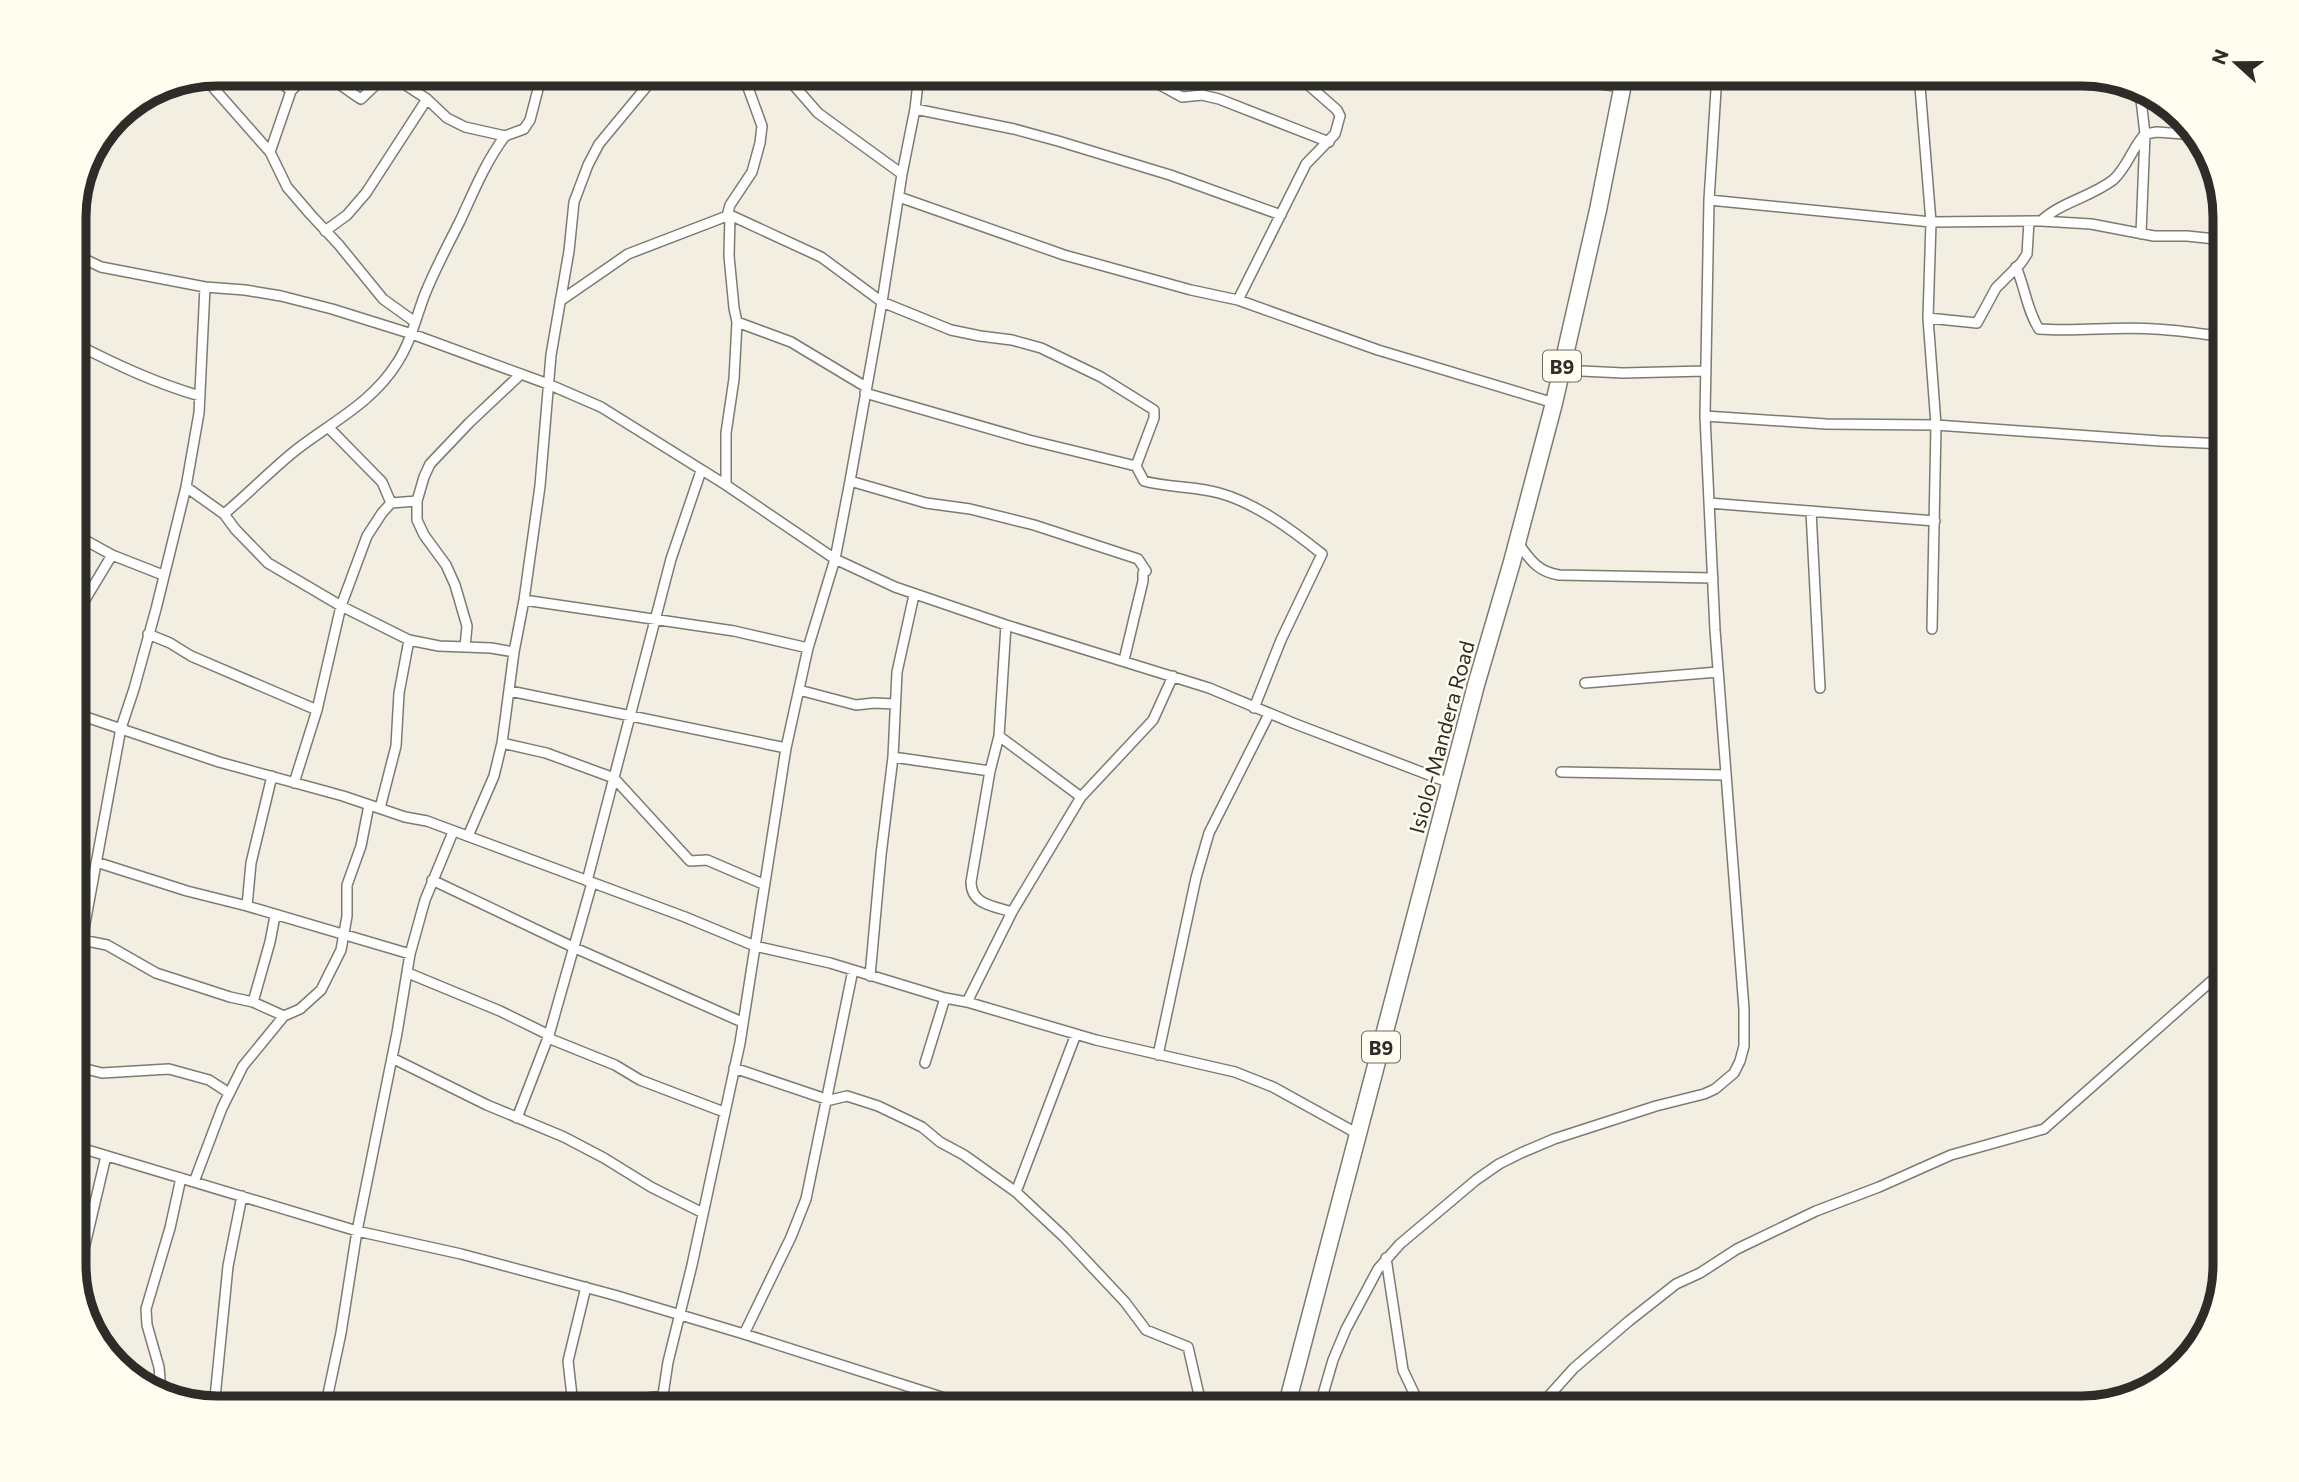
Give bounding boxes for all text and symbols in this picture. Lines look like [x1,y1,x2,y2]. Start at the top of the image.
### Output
north arrow [2201,28,2271,98]
text: N [2206,46,2233,68]
road number: B9 [1543,350,1581,382]
street label: Isiolo-Mandera Road [1403,638,1479,836]
road number: B9 [1362,1032,1400,1063]

